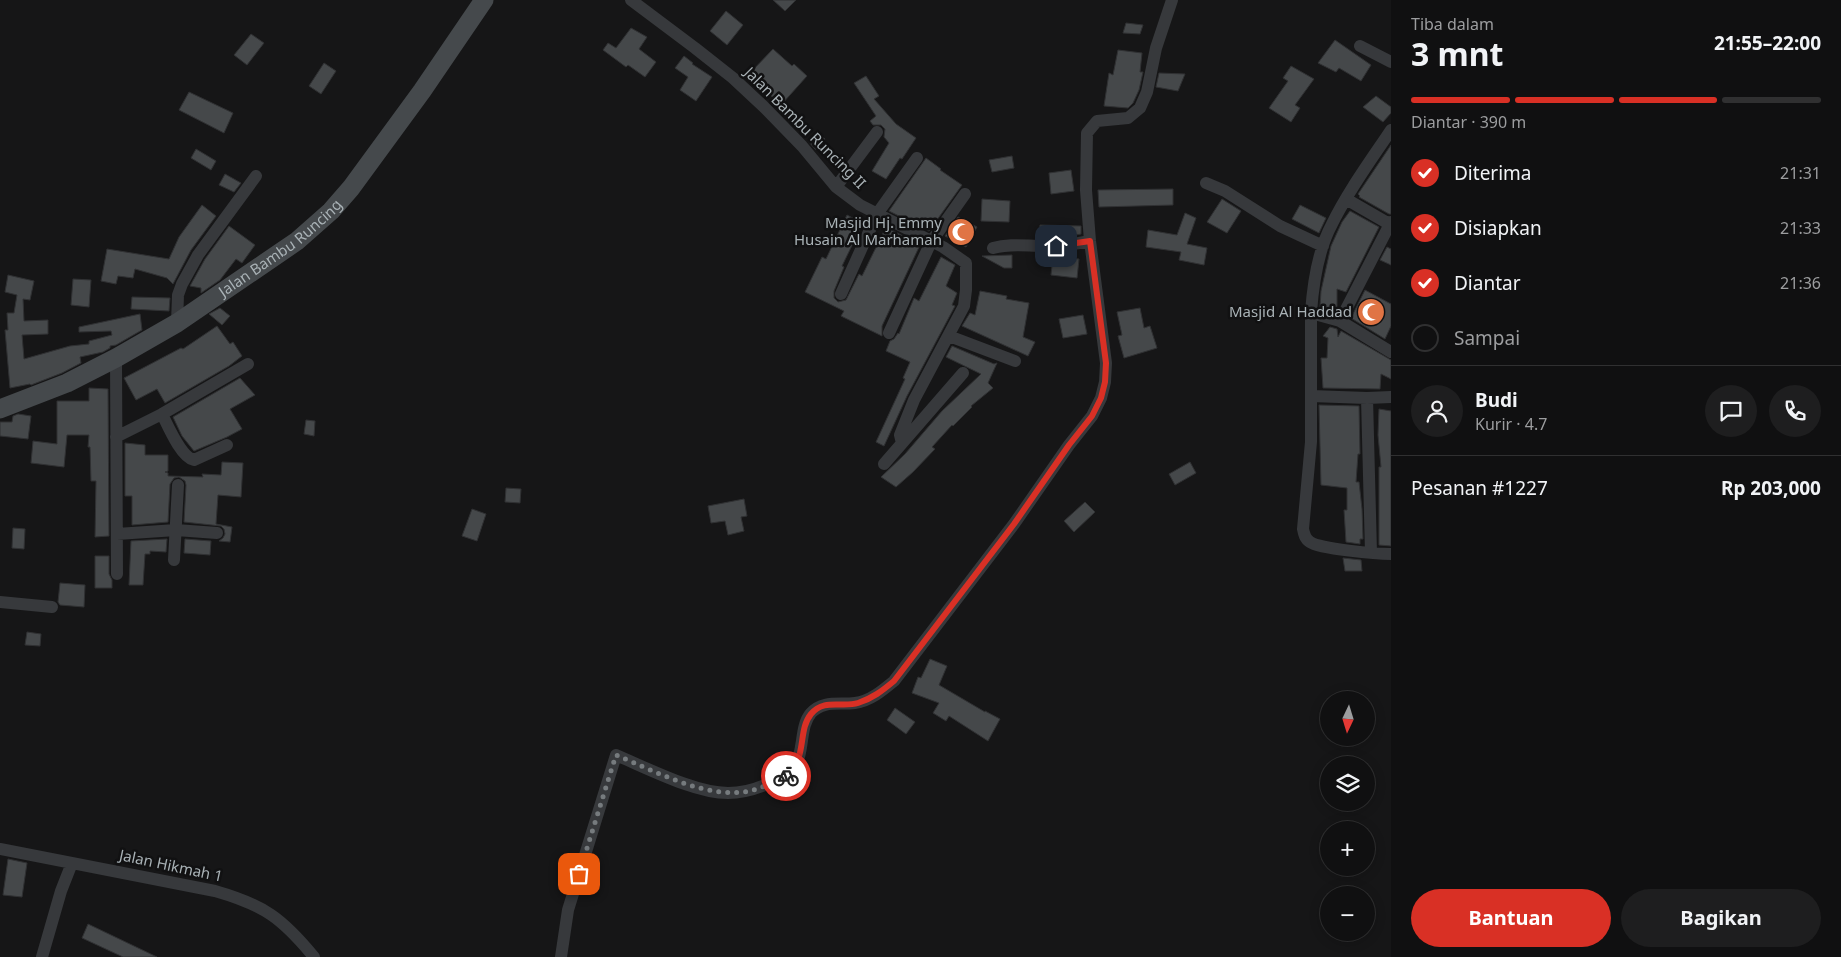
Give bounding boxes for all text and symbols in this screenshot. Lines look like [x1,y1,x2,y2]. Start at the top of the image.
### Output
text: Tiba dalam [1411,13,1494,35]
text: 21:55–22:00 [1714,30,1821,56]
text: 3 mnt [1411,32,1504,75]
street label: Jalan Bambu Runcing II [739,61,871,192]
text: Diantar · 390 m [1411,111,1526,133]
icon: check [1411,159,1439,187]
text: Diterima [1454,160,1532,186]
text: 21:31 [1780,162,1821,184]
street label: Jalan Bambu Runcing [213,195,346,302]
place label: Masjid Hj. Emmy Husain Al Marhamah [794,212,942,249]
icon: check [1411,214,1439,242]
text: Disiapkan [1454,215,1542,241]
mosque icon: Masjid Hj. Emmy Husain Al Marhamah [946,217,976,247]
text: 21:33 [1780,217,1821,239]
pin [1035,225,1077,267]
icon: home [1042,232,1070,260]
icon: check [1411,269,1439,297]
text: Diantar [1454,270,1521,296]
text: 21:36 [1780,272,1821,294]
mosque icon: Masjid Al Haddad [1356,297,1386,327]
place label: Masjid Al Haddad [1229,301,1352,321]
text: Sampai [1454,325,1520,351]
button: person [1411,385,1463,437]
button: chat [1705,385,1757,437]
button: phone [1769,385,1821,437]
text: Budi [1475,387,1518,413]
text: Kurir · 4.7 [1475,413,1547,435]
text: Pesanan #1227 [1411,475,1548,501]
text: Rp 203,000 [1721,475,1821,501]
north arrow [1320,691,1375,746]
map controls [1320,691,1375,941]
courier [761,751,811,801]
button: layers [1320,756,1375,811]
icon: bike [772,762,800,790]
button: + [1320,821,1375,876]
street label: Jalan Hikmah 1 [116,844,225,886]
pin [558,853,600,895]
icon: bag [565,860,593,888]
button: − [1320,886,1375,941]
button: Bantuan [1411,889,1611,947]
button: Bagikan [1621,889,1821,947]

